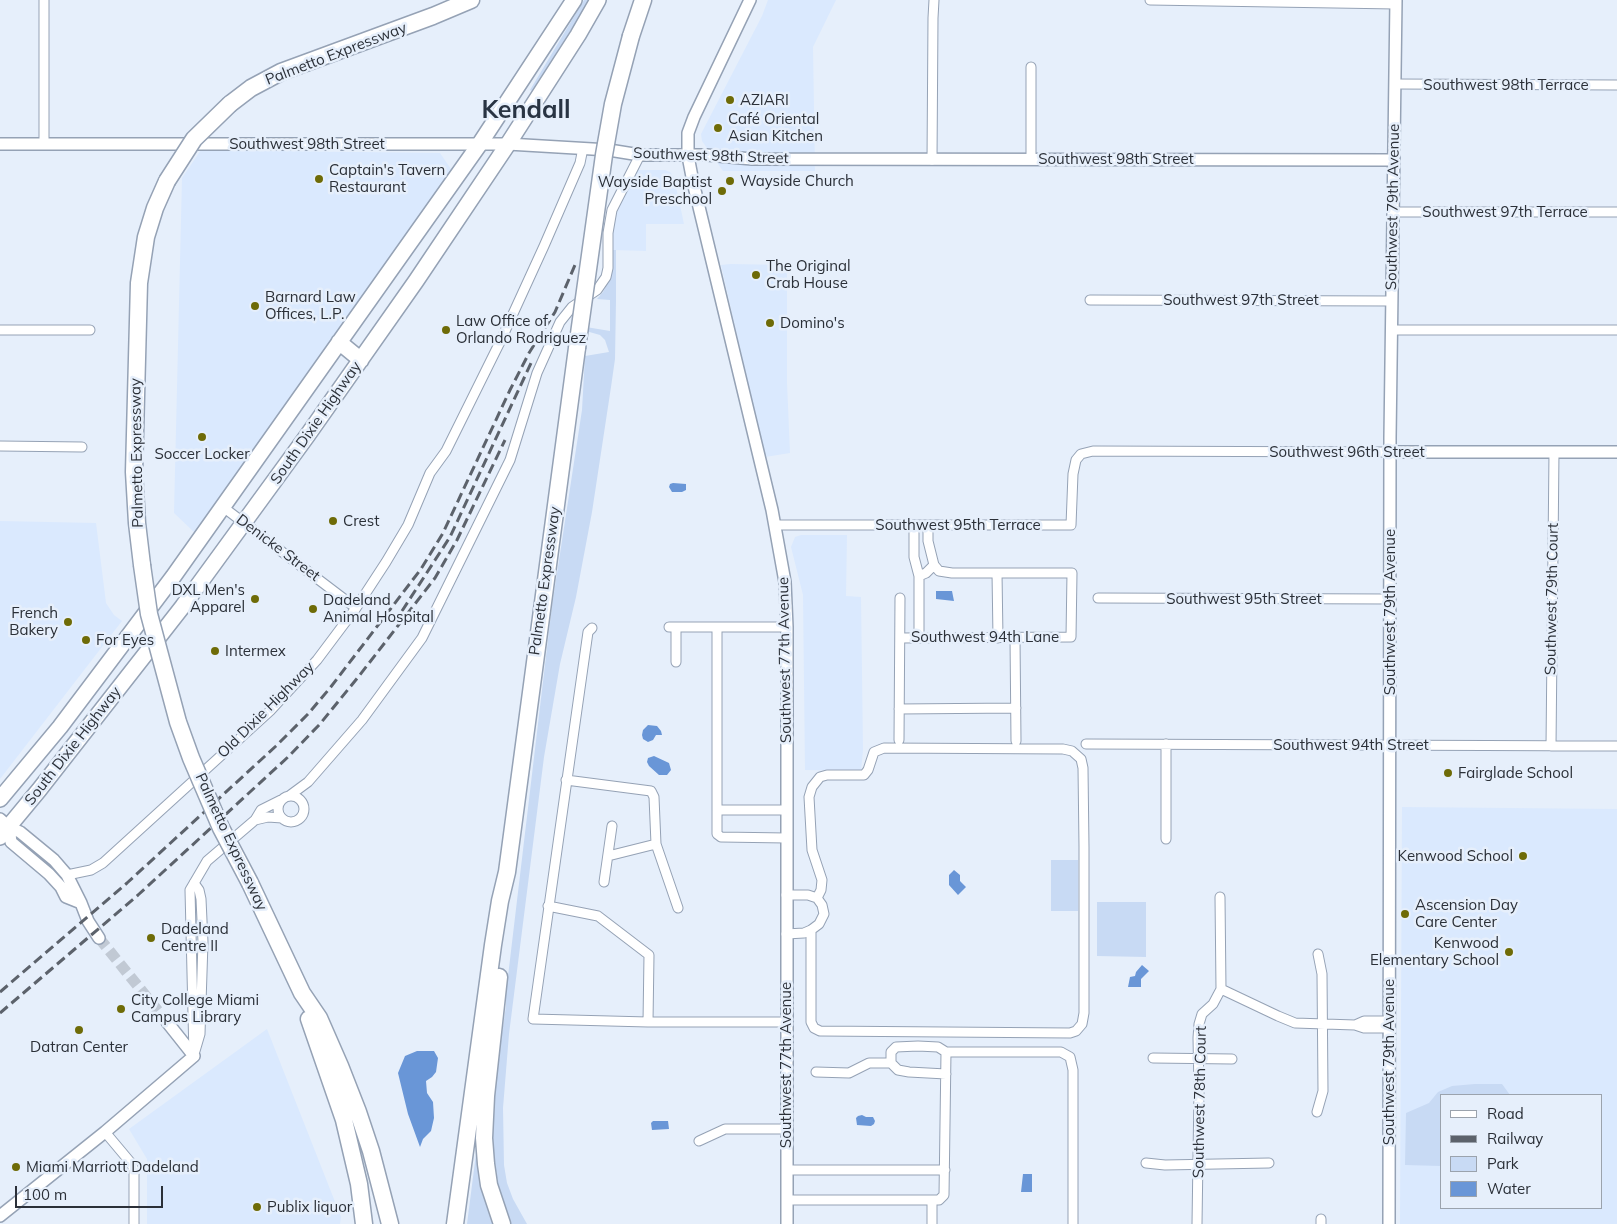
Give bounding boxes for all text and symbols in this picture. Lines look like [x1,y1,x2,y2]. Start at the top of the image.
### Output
street label: Palmetto Expressway [263,19,409,89]
street label: Southwest 98th Terrace [1423,76,1589,94]
place label: AZIARI [740,91,789,109]
marker: AZIARI [724,94,736,106]
district label: Kendall [481,95,571,125]
place label: Café Oriental Asian Kitchen [728,110,823,145]
marker: Café Oriental Asian Kitchen [712,122,724,134]
street label: Southwest 79th Avenue [1383,124,1403,290]
street label: Southwest 98th Street [229,135,385,153]
street label: Southwest 98th Street [633,144,789,168]
street label: Southwest 98th Street [1038,150,1194,168]
place label: Captain's Tavern Restaurant [329,161,445,196]
place label: Wayside Church [740,172,854,190]
marker: Captain's Tavern Restaurant [313,173,325,185]
place label: Wayside Baptist Preschool [598,173,712,208]
marker: Wayside Church [724,175,736,187]
marker: Wayside Baptist Preschool [716,185,728,197]
street label: Southwest 97th Terrace [1422,203,1588,221]
place label: The Original Crab House [766,257,850,292]
marker: The Original Crab House [750,269,762,281]
place label: Barnard Law Offices, L.P. [265,288,356,323]
street label: Southwest 97th Street [1163,291,1319,309]
marker: Barnard Law Offices, L.P. [249,300,261,312]
place label: Law Office of Orlando Rodriguez [456,312,586,347]
place label: Domino's [780,314,845,332]
marker: Domino's [764,317,776,329]
marker: Law Office of Orlando Rodriguez [440,324,452,336]
street label: South Dixie Highway [267,358,365,488]
street label: Palmetto Expressway [127,378,147,528]
marker: Soccer Locker [196,431,208,443]
street label: Southwest 96th Street [1269,443,1425,461]
place label: Soccer Locker [154,445,250,463]
street label: Palmetto Expressway [526,506,564,656]
street label: Denicke Street [233,511,323,585]
place label: Crest [343,512,379,530]
marker: Crest [327,515,339,527]
street label: Southwest 95th Terrace [875,516,1041,534]
street label: Southwest 79th Court [1542,523,1562,675]
street label: Southwest 79th Avenue [1381,529,1399,695]
street label: Southwest 77th Avenue [775,577,795,743]
place label: DXL Men's Apparel [172,581,245,616]
street label: Southwest 95th Street [1166,590,1322,608]
place label: Dadeland Animal Hospital [323,591,434,626]
marker: DXL Men's Apparel [249,593,261,605]
marker: Dadeland Animal Hospital [307,603,319,615]
place label: French Bakery [9,604,58,639]
marker: French Bakery [62,616,74,628]
street label: Southwest 94th Lane [911,628,1059,646]
place label: For Eyes [96,631,154,649]
marker: For Eyes [80,634,92,646]
place label: Intermex [225,642,286,660]
marker: Intermex [209,645,221,657]
street label: Old Dixie Highway [214,658,318,762]
street label: South Dixie Highway [21,683,125,809]
street label: Southwest 94th Street [1273,736,1429,754]
place label: Fairglade School [1458,764,1573,782]
marker: Fairglade School [1442,767,1454,779]
street label: Palmetto Expressway [191,770,271,914]
place label: Kenwood School [1398,847,1513,865]
marker: Kenwood School [1517,850,1529,862]
place label: Ascension Day Care Center [1415,896,1518,931]
marker: Ascension Day Care Center [1399,908,1411,920]
place label: Dadeland Centre II [161,920,229,955]
marker: Dadeland Centre II [145,932,157,944]
place label: Kenwood Elementary School [1370,934,1499,969]
marker: Kenwood Elementary School [1503,946,1515,958]
street label: Southwest 79th Avenue [1380,979,1398,1145]
street label: Southwest 77th Avenue [777,982,795,1148]
place label: City College Miami Campus Library [131,991,259,1026]
marker: City College Miami Campus Library [115,1003,127,1015]
marker: Datran Center [73,1024,85,1036]
street label: Southwest 78th Court [1190,1026,1210,1178]
place label: Datran Center [30,1038,128,1056]
legend [1440,1094,1602,1209]
text: Road [1487,1104,1524,1123]
text: Railway [1487,1129,1543,1148]
text: Park [1487,1154,1519,1173]
place label: Miami Marriott Dadeland [26,1158,199,1176]
marker: Miami Marriott Dadeland [10,1161,22,1173]
scale bar [18,1176,165,1208]
text: Water [1487,1179,1531,1198]
text: 100 m [23,1185,67,1204]
place label: Publix liquor [267,1198,352,1216]
marker: Publix liquor [251,1201,263,1213]

